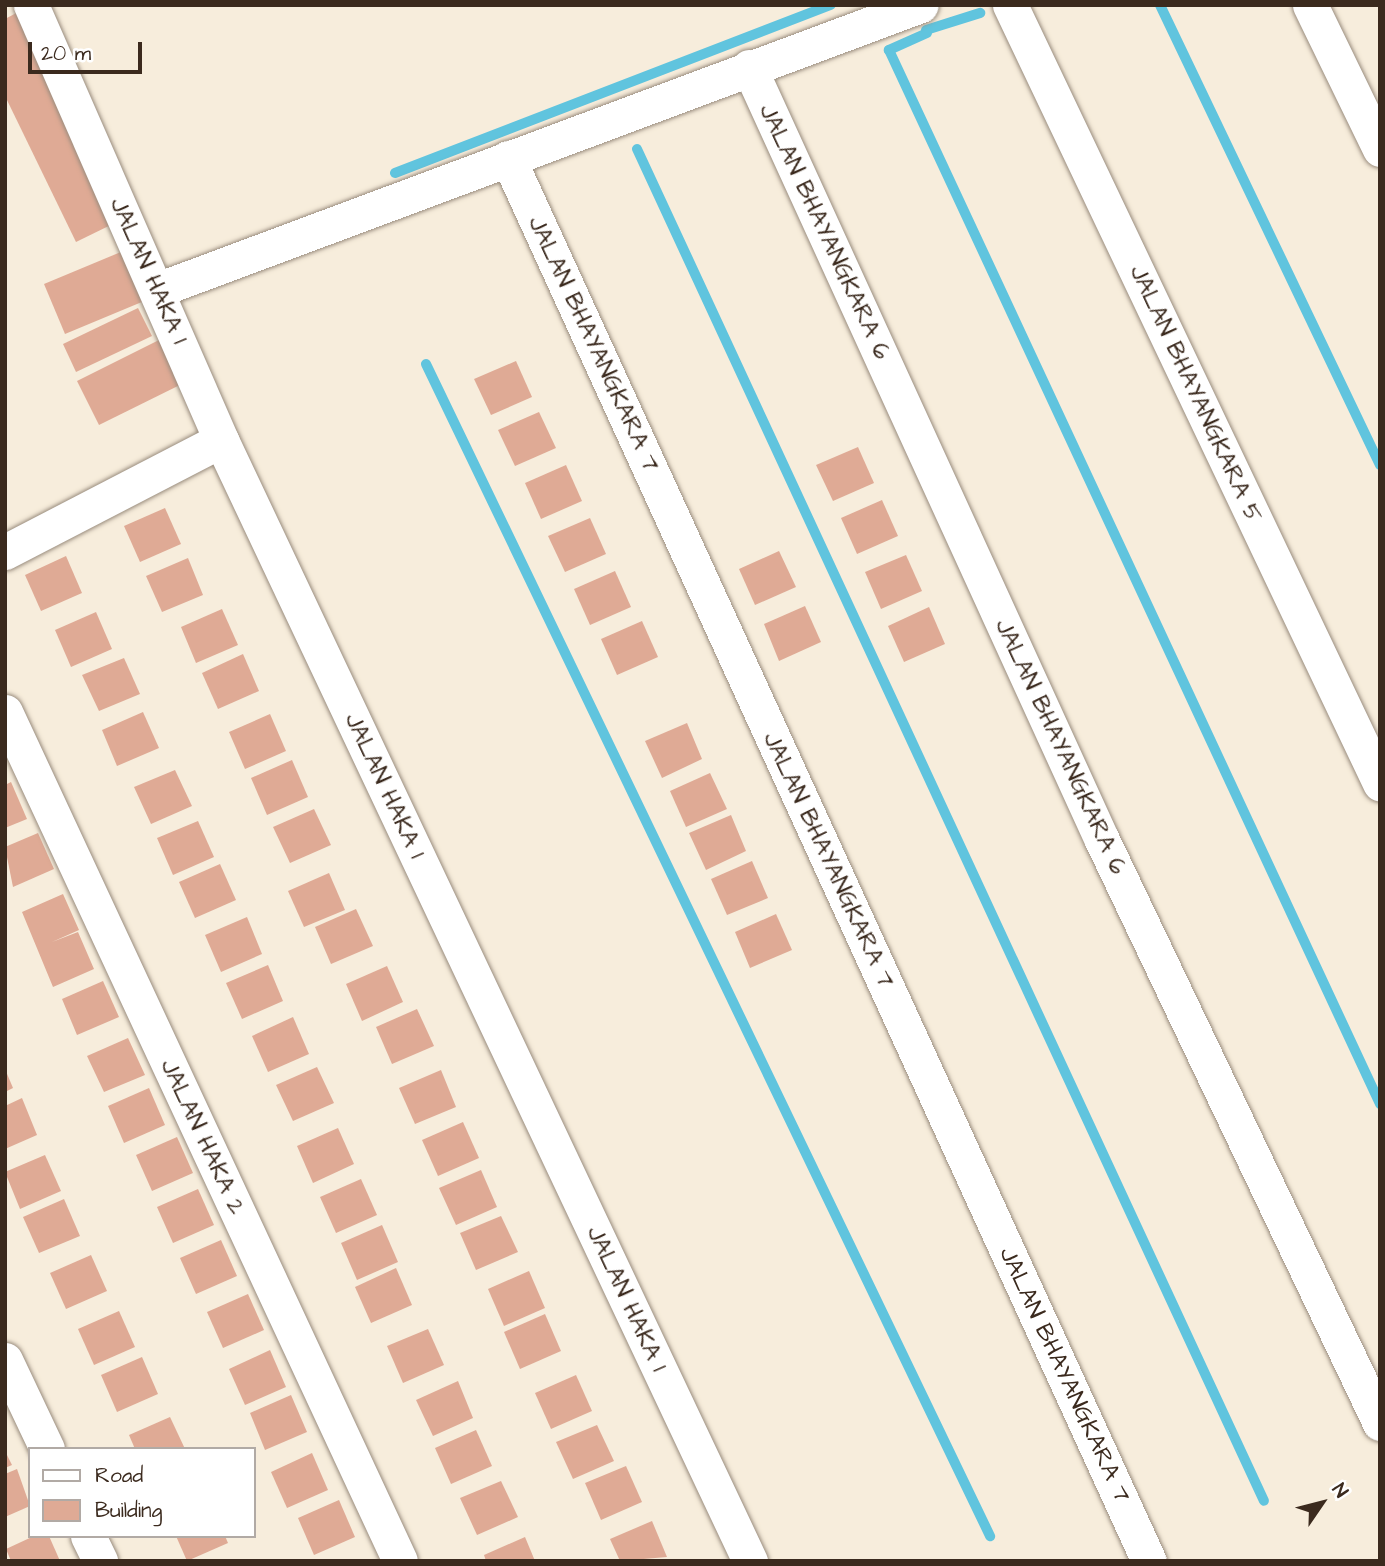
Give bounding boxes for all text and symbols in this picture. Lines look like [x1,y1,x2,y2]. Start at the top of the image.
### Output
scale bar [32,28,145,72]
text: 20 m [41,39,91,68]
street label: JALAN BHAYANGKARA 6 [752,100,896,364]
street label: JALAN HAKA 1 [103,193,193,349]
street label: JALAN BHAYANGKARA 7 [521,212,665,476]
street label: JALAN BHAYANGKARA 5 [1123,261,1267,527]
street label: JALAN BHAYANGKARA 6 [988,615,1132,879]
street label: JALAN HAKA 1 [338,709,430,863]
street label: JALAN BHAYANGKARA 7 [756,728,900,992]
street label: JALAN HAKA 2 [153,1055,251,1219]
street label: JALAN HAKA 1 [580,1222,672,1376]
street label: JALAN BHAYANGKARA 7 [992,1243,1136,1507]
legend [28,1447,256,1538]
text: Road [95,1461,143,1490]
north arrow [1287,1468,1357,1538]
text: N [1325,1478,1354,1503]
text: Building [95,1496,162,1525]

